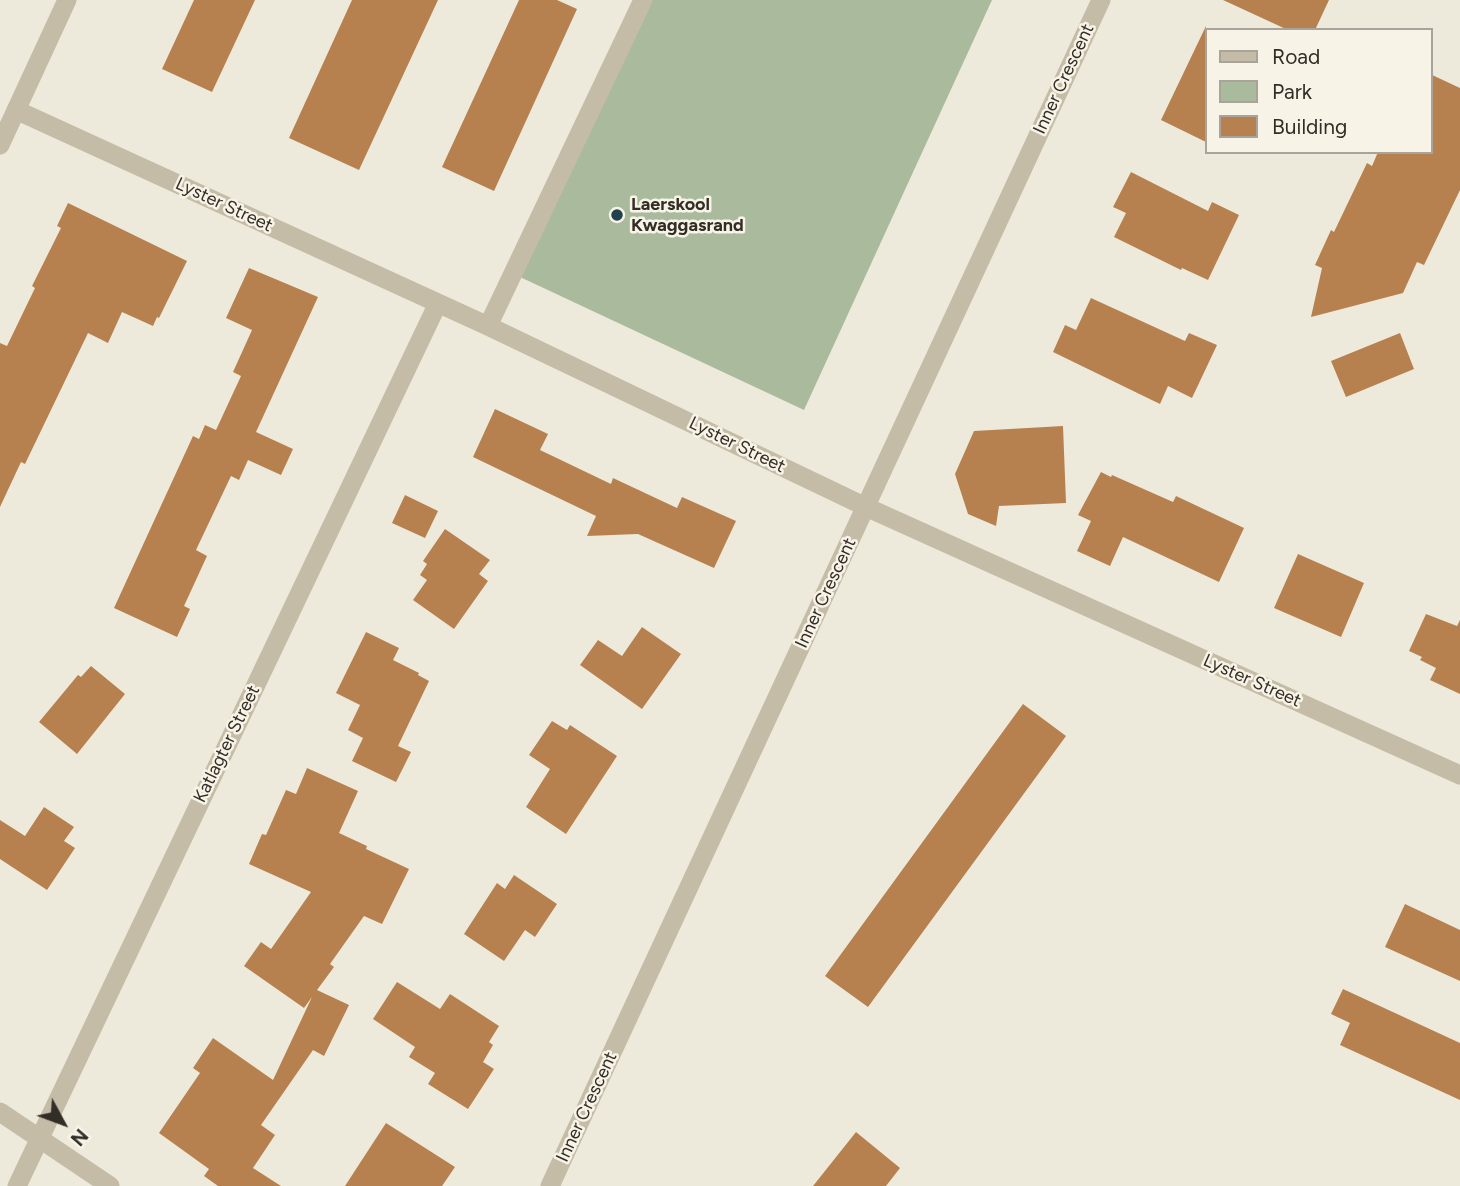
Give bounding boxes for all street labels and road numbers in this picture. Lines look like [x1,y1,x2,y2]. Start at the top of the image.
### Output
street label: Inner Crescent [1029,21,1099,137]
street label: Lyster Street [172,173,276,237]
street label: Lyster Street [685,412,789,478]
street label: Inner Crescent [791,535,861,651]
street label: Lyster Street [1200,650,1304,712]
street label: Katlagter Street [189,682,265,806]
street label: Inner Crescent [552,1049,622,1165]

